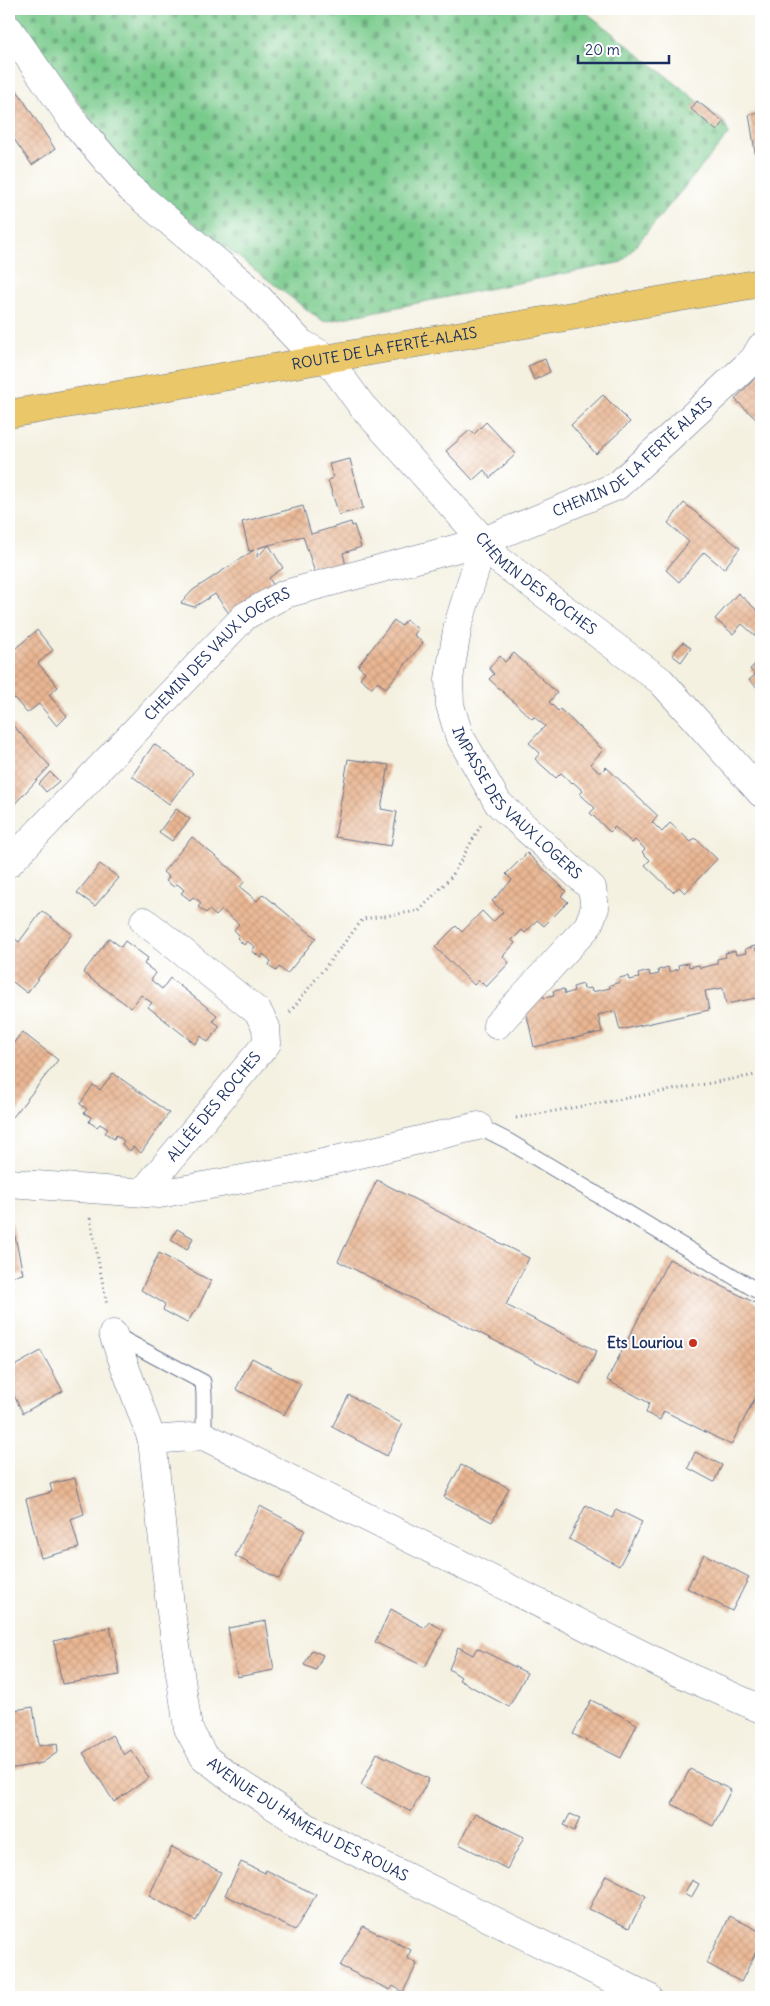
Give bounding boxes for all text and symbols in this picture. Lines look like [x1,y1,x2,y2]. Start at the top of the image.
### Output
scale bar [578,32,669,64]
text: 20 m [585,40,620,59]
street label: ROUTE DE LA FERTÉ-ALAIS [290,323,478,374]
street label: CHEMIN DE LA FERTÉ ALAIS [549,393,716,521]
street label: CHEMIN DES ROCHES [472,528,601,639]
street label: CHEMIN DES VAUX LOGERS [140,583,292,725]
street label: IMPASSE DES VAUX LOGERS [448,724,586,883]
street label: ALLÉE DES ROCHES [162,1048,265,1165]
place label: Ets Louriou [607,1333,683,1352]
marker: Ets Louriou [687,1337,699,1349]
street label: AVENUE DU HAMEAU DES ROUAS [204,1753,412,1885]

